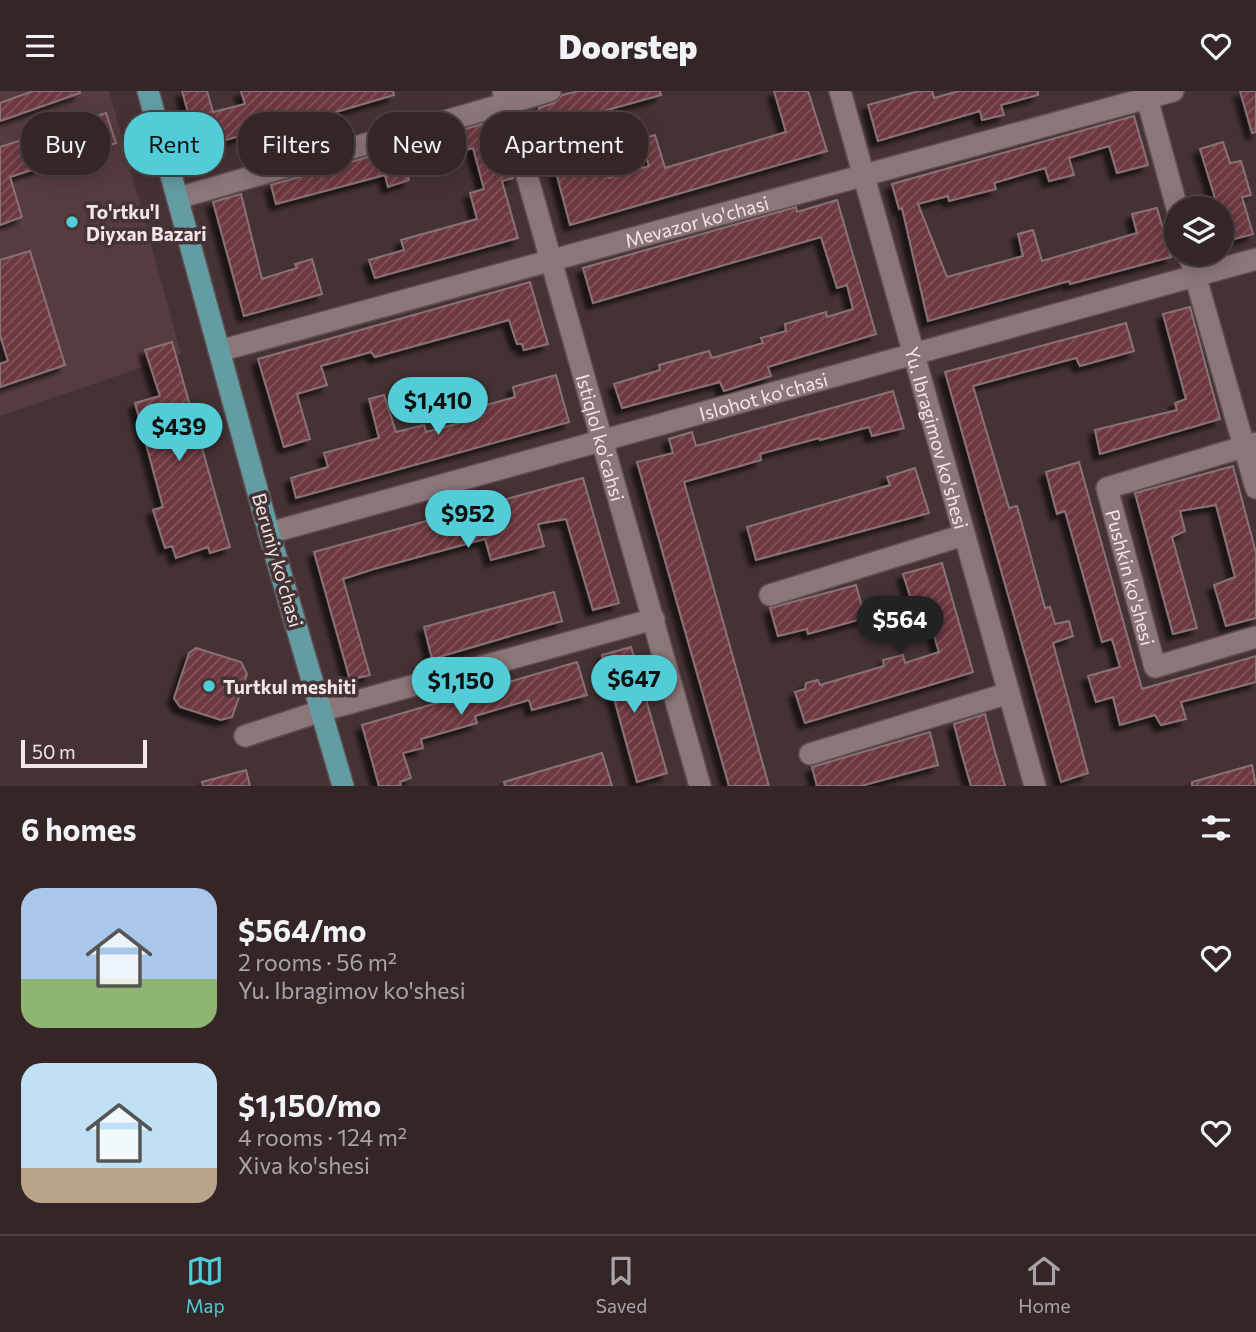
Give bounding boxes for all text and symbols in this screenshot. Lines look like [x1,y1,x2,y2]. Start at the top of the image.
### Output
text: Doorstep [558,26,698,66]
icon: menu [21,27,59,65]
icon: heart [1197,27,1235,65]
chip: Buy [21,112,110,175]
chip: Rent [124,112,224,175]
chip: Filters [238,112,354,175]
chip: New [368,112,466,175]
chip: Apartment [480,112,648,175]
street label: Mevazor ko'chasi [622,190,771,251]
map controls [1164,196,1234,266]
button: layers [1164,196,1234,266]
place label: To'rtku'l Diyxan Bazari [86,200,207,245]
marker: To'rtku'l Diyxan Bazari [64,214,80,230]
street label: Yu. Ibragimov ko'shesi [901,344,974,531]
street label: Islohot ko'chasi [696,367,830,425]
street label: Istiqlol ko'cahsi [572,371,630,504]
pin: $1,410 [381,377,495,437]
text: $1,410 [404,386,472,414]
pin: $439 [138,403,220,463]
text: $439 [152,412,206,440]
street label: Beruniy ko'chasi [248,490,308,630]
pin: $952 [427,491,509,550]
text: $952 [441,499,495,527]
street label: Pushkin ko'shesi [1102,507,1160,648]
pin: $564 [859,596,941,656]
text: $564 [873,605,927,633]
pin: $647 [593,655,675,715]
pin: $1,150 [404,657,518,717]
text: $647 [607,664,661,692]
text: $1,150 [428,666,494,694]
place label: Turtkul meshiti [223,675,356,698]
marker: Turtkul meshiti [201,678,217,694]
scale bar [21,737,147,769]
text: 50 m [32,740,76,763]
icon: filters [1197,809,1235,847]
text: 6 homes [21,810,136,847]
text: $564/mo [238,911,366,948]
icon: home [77,916,161,1000]
icon: heart [1197,939,1235,977]
text: 2 rooms · 56 m² [238,948,397,976]
text: Yu. Ibragimov ko'shesi [238,976,466,1004]
text: $1,150/mo [238,1086,381,1123]
icon: home [77,1091,161,1175]
icon: heart [1197,1114,1235,1152]
text: 4 rooms · 124 m² [238,1123,407,1151]
text: Xiva ko'shesi [238,1151,370,1179]
tab: Map [186,1252,225,1317]
tab: Saved [596,1252,647,1317]
tab: Home [1018,1252,1070,1317]

